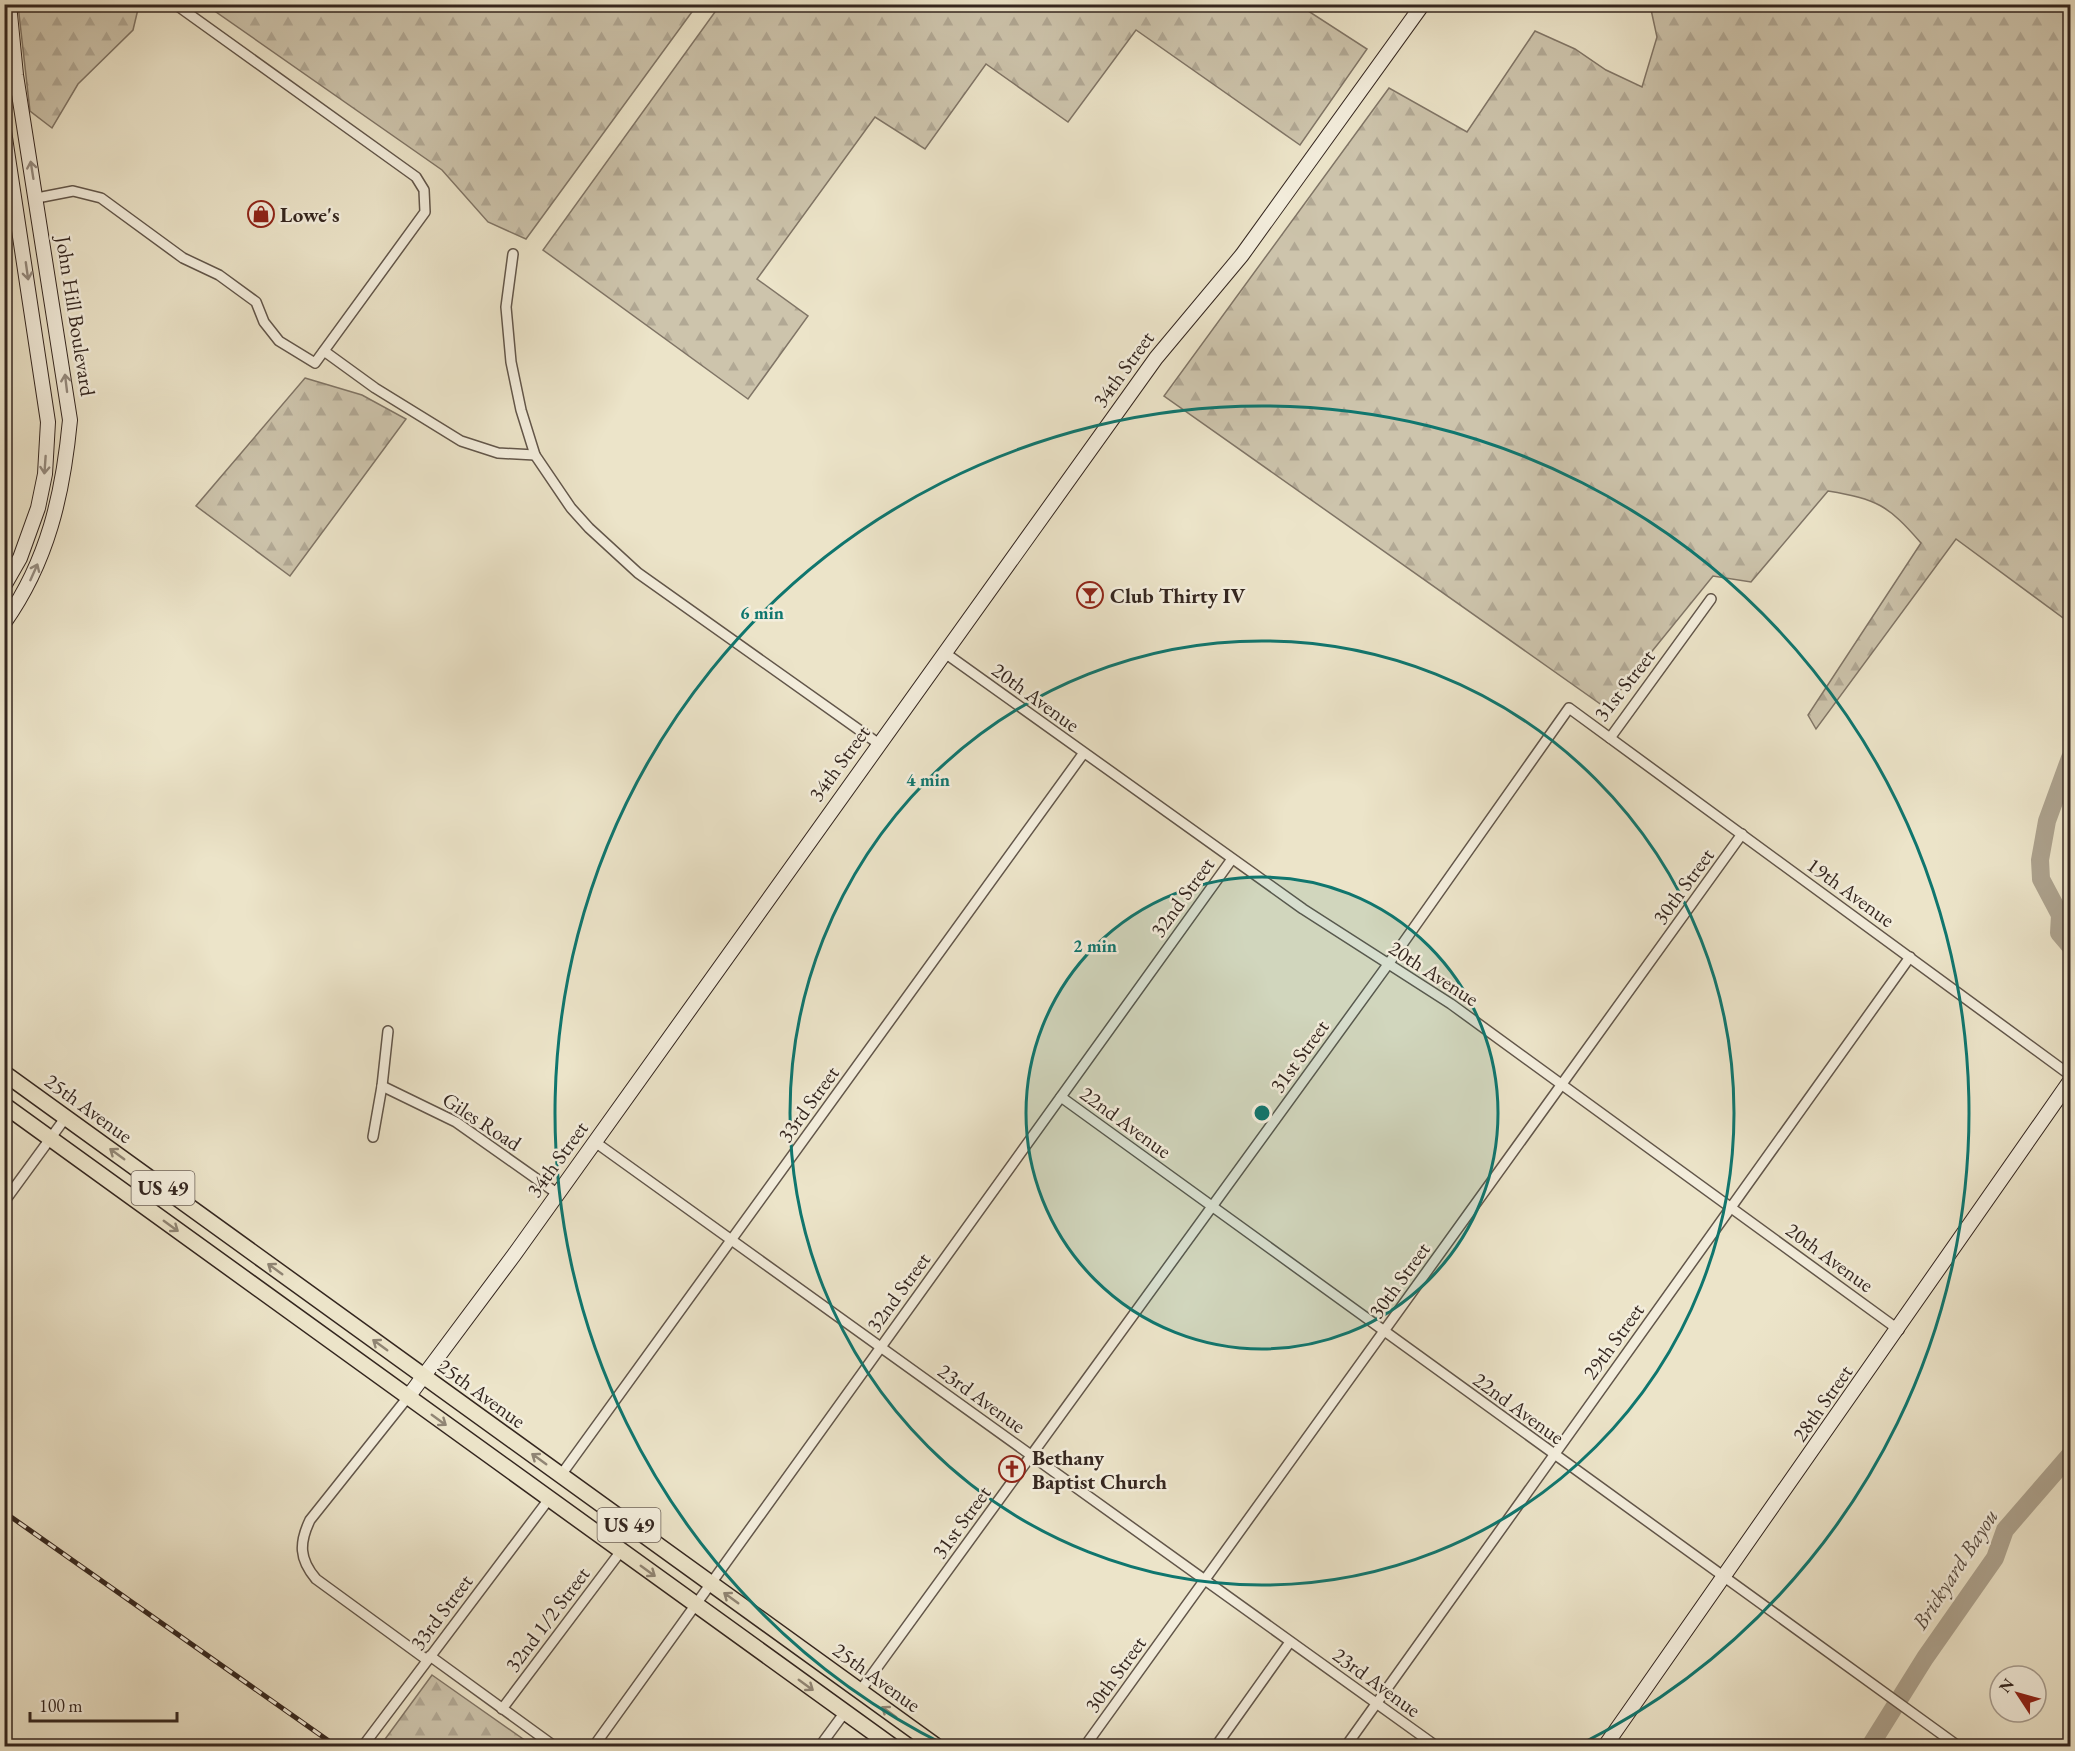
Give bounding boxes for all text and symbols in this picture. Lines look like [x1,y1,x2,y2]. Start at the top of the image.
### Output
one-way arrow [26,160,37,180]
shop icon: Lowe's [246,199,276,229]
place label: Lowe's [280,201,340,228]
street label: John Hill Boulevard [50,232,102,398]
one-way arrow [21,261,32,281]
street label: 34th Street [1086,325,1160,412]
one-way arrow [60,373,71,393]
one-way arrow [40,454,51,474]
one-way arrow [29,564,41,582]
bar icon: Club Thirty IV [1075,580,1105,610]
place label: Club Thirty IV [1110,582,1245,609]
text: 6 min [740,601,784,624]
street label: 31st Street [1588,643,1661,726]
street label: 20th Avenue [987,656,1085,738]
street label: 34th Street [802,719,876,806]
text: 4 min [906,768,950,791]
street label: 30th Street [1646,842,1720,929]
street label: 32nd Street [1144,851,1220,942]
street label: 19th Avenue [1802,851,1900,933]
text: 2 min [1073,934,1117,957]
street label: 20th Avenue [1384,934,1484,1012]
street label: 31st Street [1263,1014,1335,1098]
street label: 33rd Street [771,1060,845,1148]
street label: 25th Avenue [40,1067,138,1149]
street label: 22nd Avenue [1075,1080,1177,1164]
street label: Giles Road [437,1086,527,1157]
centre of rings [1252,1103,1272,1123]
street label: 34th Street [520,1115,594,1202]
one-way arrow [109,1148,125,1160]
road number: US 49 [132,1171,195,1205]
street label: 20th Avenue [1781,1216,1879,1298]
one-way arrow [162,1220,178,1232]
street label: 30th Street [1362,1236,1436,1323]
street label: 32nd Street [860,1246,936,1337]
one-way arrow [267,1263,283,1275]
street label: 29th Street [1576,1297,1650,1384]
one-way arrow [373,1339,389,1352]
street label: 25th Avenue [433,1352,531,1434]
street label: 23rd Avenue [933,1357,1031,1439]
street label: 28th Street [1786,1359,1859,1447]
street label: 22nd Avenue [1468,1366,1570,1450]
one-way arrow [430,1413,446,1426]
place label: Bethany Baptist Church [1032,1444,1167,1495]
one-way arrow [531,1453,547,1465]
church icon: Bethany Baptist Church [997,1454,1027,1484]
street label: 31st Street [925,1480,997,1564]
water label: Brickyard Bayou [1905,1503,2005,1636]
road number: US 49 [598,1508,660,1542]
street label: 32nd 1/2 Street [499,1561,596,1677]
one-way arrow [640,1564,656,1577]
street label: 33rd Street [404,1568,479,1655]
one-way arrow [723,1592,739,1604]
street label: 30th Street [1078,1630,1152,1717]
street label: 25th Avenue [828,1636,926,1718]
street label: 23rd Avenue [1328,1641,1426,1723]
north arrow [1988,1664,2048,1724]
text: N [1994,1674,2019,1697]
one-way arrow [798,1678,814,1691]
scale bar [30,1685,177,1723]
text: 100 m [39,1694,83,1717]
one-way arrow [882,1706,898,1718]

